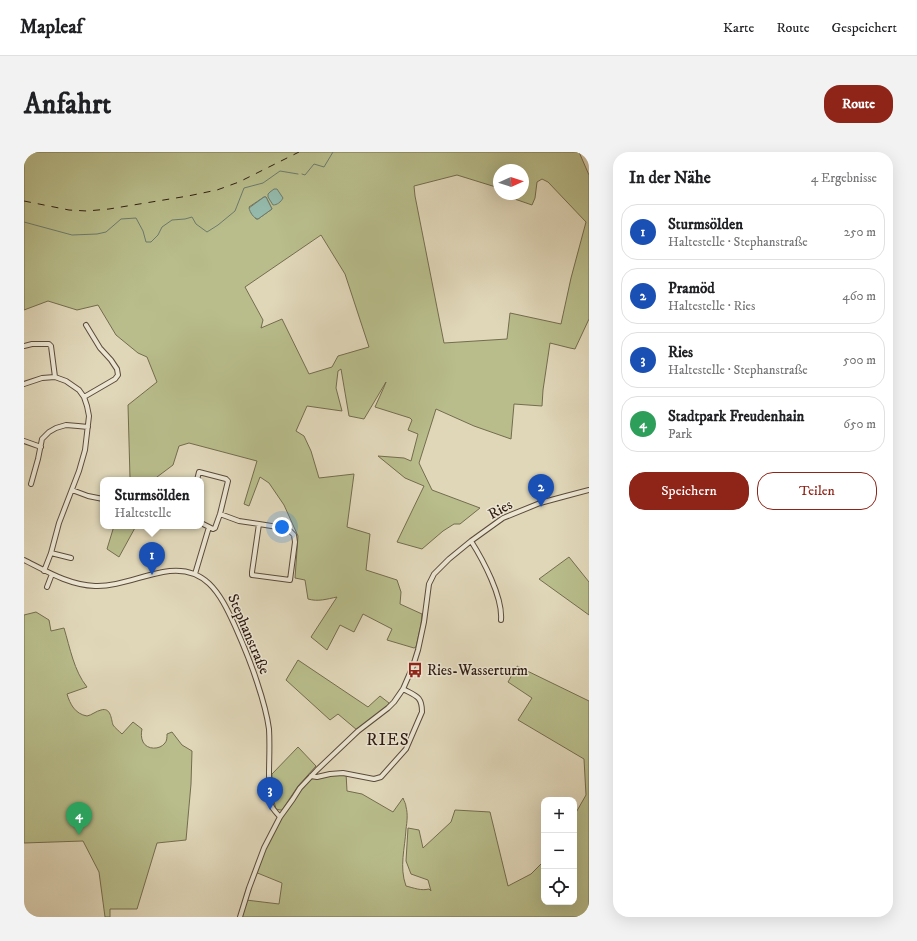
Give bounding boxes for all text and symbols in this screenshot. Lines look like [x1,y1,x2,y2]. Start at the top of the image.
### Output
text: Mapleaf [20,16,83,39]
text: Karte [723,19,754,37]
text: Route [776,19,809,37]
text: Gespeichert [831,19,897,37]
button: Route [824,85,893,123]
text: Anfahrt [24,87,111,122]
north arrow [493,164,529,200]
text: In der Nähe [629,167,711,189]
text: 4 Ergebnisse [811,170,877,186]
text: Sturmsölden [668,215,743,234]
text: 1 [641,224,645,240]
text: 250 m [844,224,876,240]
text: Haltestelle · Stephanstraße [668,234,808,250]
text: Pramöd [668,279,715,298]
text: 2 [640,288,646,304]
text: 460 m [842,288,876,304]
text: Haltestelle · Ries [668,298,755,314]
text: Ries [668,343,693,362]
text: 3 [641,352,645,368]
text: 500 m [843,352,876,368]
text: Haltestelle · Stephanstraße [668,362,808,378]
text: Stadtpark Freudenhain [668,407,804,426]
text: 4 [639,416,647,432]
text: 650 m [843,416,876,432]
text: Park [668,426,692,442]
button: Speichern [629,472,749,510]
button: Teilen [757,472,877,510]
pin: 2 [528,474,554,507]
popup [100,477,204,529]
text: Sturmsölden [114,486,190,505]
street label: Ries [485,495,516,524]
text: Haltestelle [114,505,171,521]
your location [272,517,292,537]
pin: 1 [139,542,165,575]
street label: Stephanstraße [223,591,274,677]
bus stop icon: Ries-Wasserturm [406,661,424,679]
place label: Ries-Wasserturm [427,661,528,680]
district label: RIES [366,729,410,751]
pin: 3 [257,777,283,810]
map controls [541,797,577,905]
button: + [541,797,577,833]
pin: 4 [66,802,92,835]
button: − [541,833,577,869]
button: locate [541,869,577,905]

